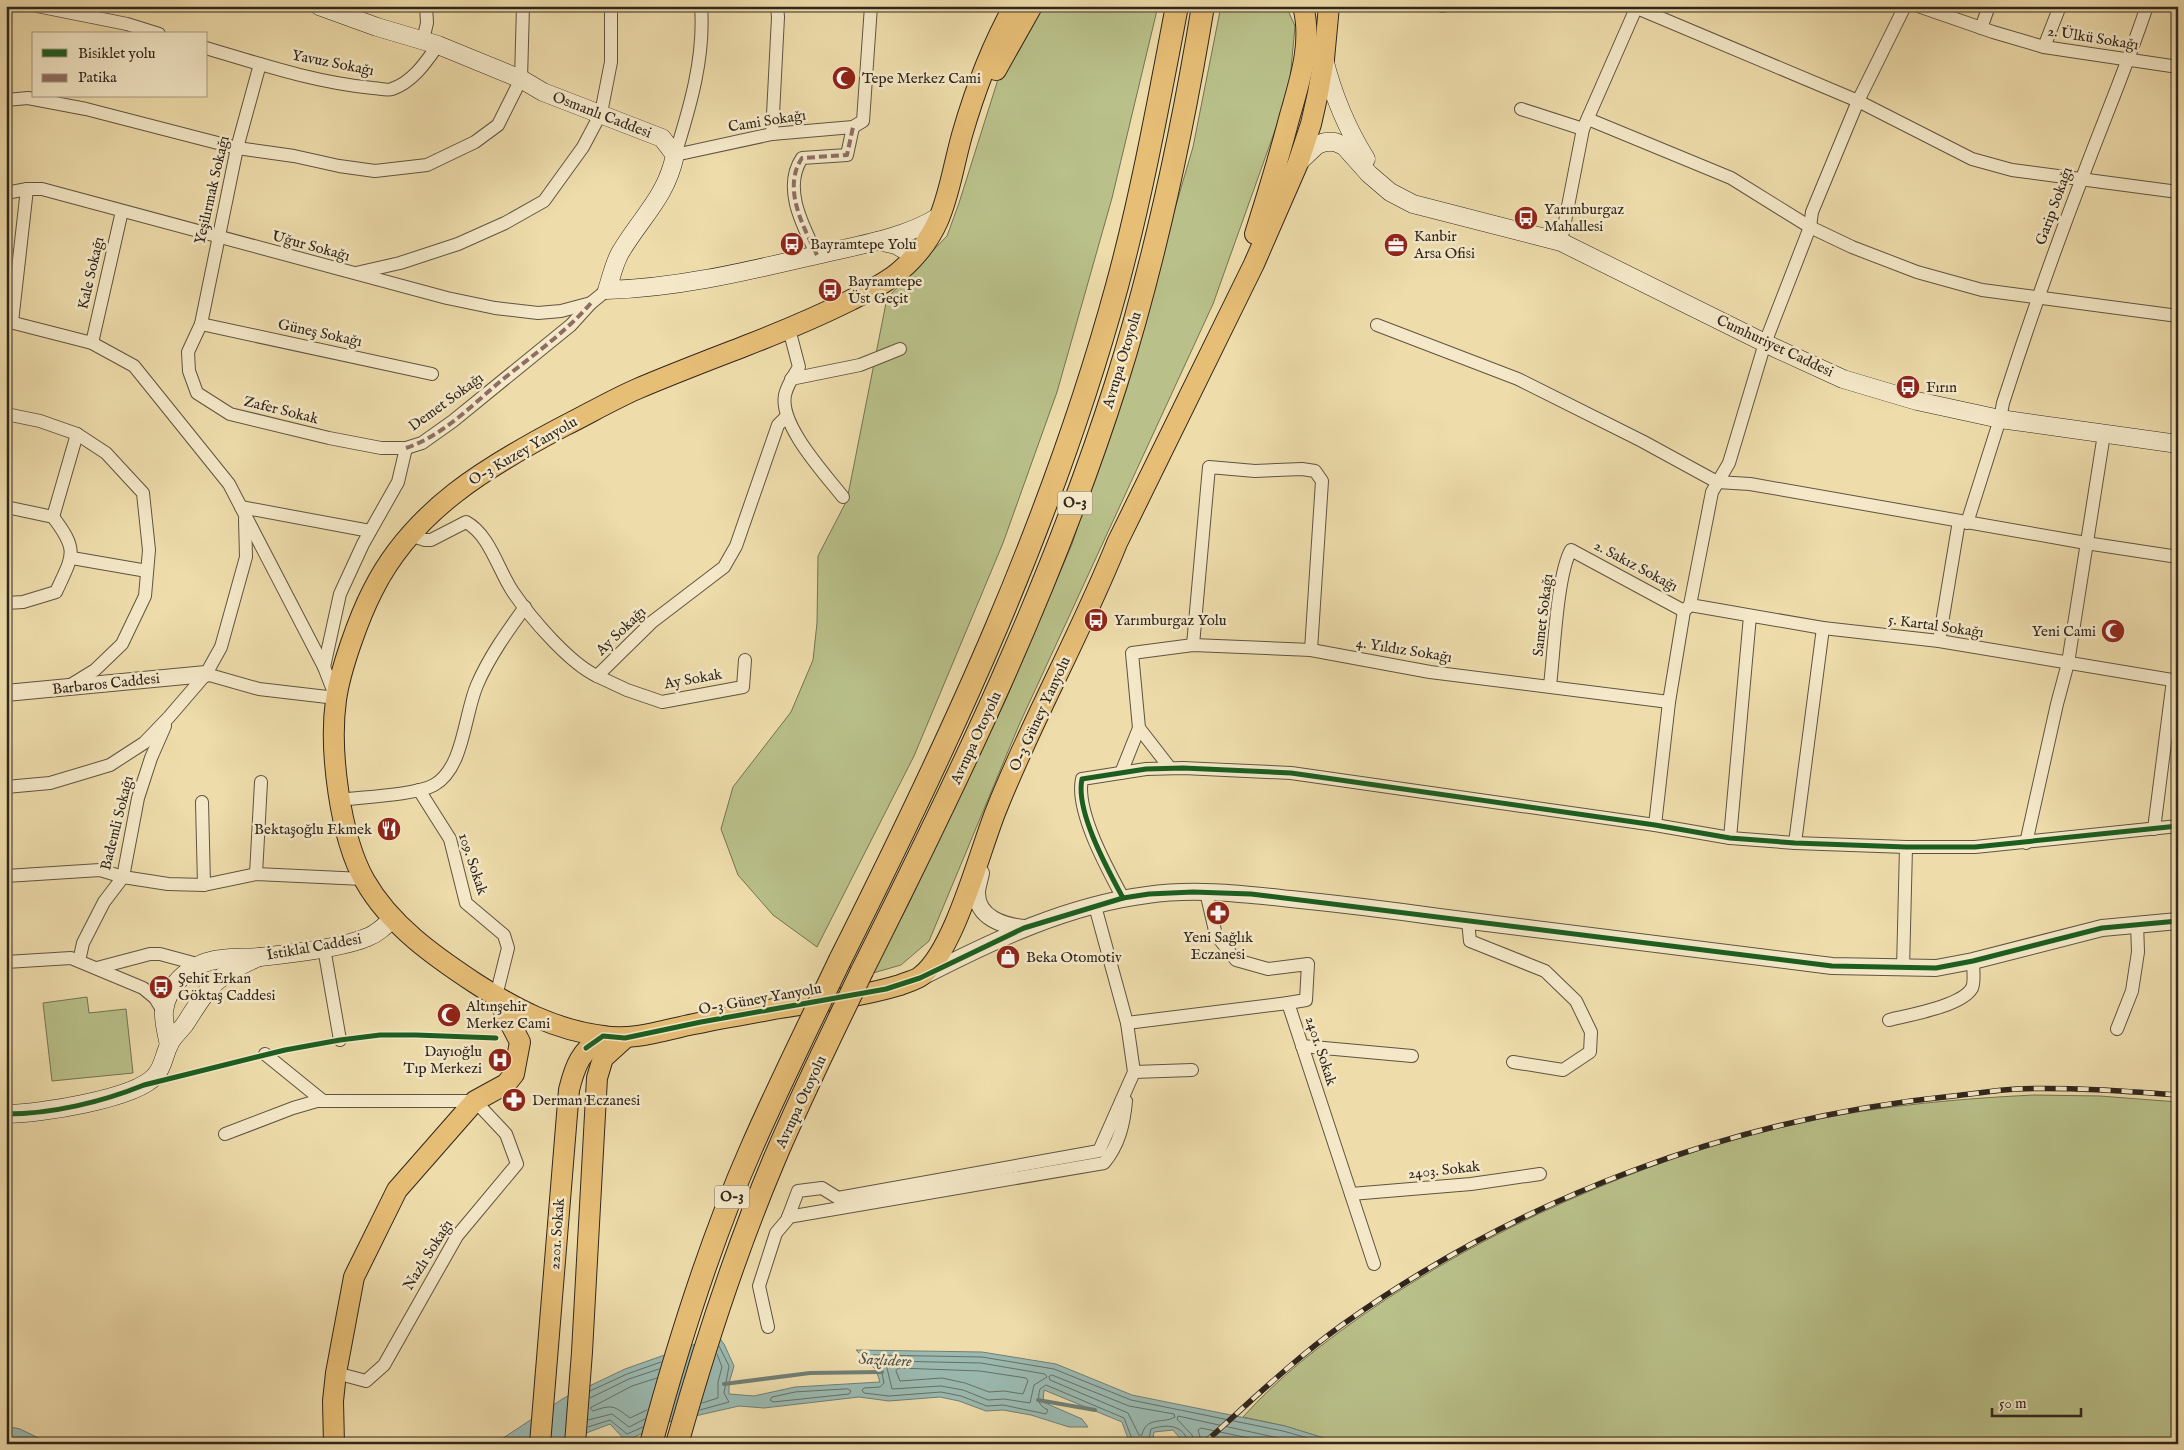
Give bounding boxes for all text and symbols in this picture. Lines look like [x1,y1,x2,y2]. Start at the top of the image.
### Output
street label: 2. Ülkü Sokağı [2046,21,2140,55]
legend [32,32,208,98]
text: Bisiklet yolu [78,44,156,63]
street label: Yavuz Sokağı [290,46,376,80]
mosque icon: Tepe Merkez Cami [831,65,857,91]
text: Patika [78,68,117,87]
place label: Tepe Merkez Cami [862,69,981,88]
street label: Osmanlı Caddesi [550,87,654,143]
street label: Cami Sokağı [727,105,807,137]
street label: Yeşilırmak Sokağı [190,134,234,246]
street label: Garip Sokağı [2031,164,2077,248]
place label: Yarımburgaz Mahallesi [1544,200,1624,236]
bus stop icon: Yarımburgaz Mahallesi [1513,205,1539,231]
street label: Uğur Sokağı [270,226,352,266]
place label: Kanbir Arsa Ofisi [1413,227,1475,263]
bus stop icon: Bayramtepe Yolu [779,231,805,257]
office icon: Kanbir Arsa Ofisi [1383,232,1409,258]
street label: Kale Sokağı [73,235,109,311]
place label: Bayramtepe Yolu [810,235,917,254]
place label: Bayramtepe Üst Geçit [848,272,922,308]
bus stop icon: Bayramtepe Üst Geçit [817,277,843,303]
street label: Avrupa Otoyolu [1098,309,1146,412]
street label: Cumhuriyet Caddesi [1713,311,1837,381]
street label: Güneş Sokağı [276,315,364,351]
street label: Demet Sokağı [405,368,487,436]
bus stop icon: Fırın [1895,374,1921,400]
place label: Fırın [1926,378,1957,397]
street label: Zafer Sokak [242,392,321,429]
street label: O-3 Kuzey Yanyolu [465,412,581,490]
road number: O-3 [1058,492,1092,514]
street label: 2. Sakız Sokağı [1591,536,1681,596]
street label: Samet Sokağı [1528,572,1558,658]
street label: Ay Sokağı [591,602,650,660]
bus stop icon: Yarımburgaz Yolu [1083,607,1109,633]
street label: 5. Kartal Sokağı [1887,610,1985,642]
place label: Yarımburgaz Yolu [1114,611,1227,630]
mosque icon: Yeni Cami [2100,618,2126,644]
place label: Yeni Cami [2032,622,2096,641]
street label: 4. Yıldız Sokağı [1355,633,1453,667]
street label: O-3 Güney Yanyolu [1005,653,1075,774]
street label: Ay Sokak [661,664,724,694]
street label: Barbaros Caddesi [51,669,161,699]
street label: Avrupa Otoyolu [946,688,1006,788]
street label: Bademli Sokağı [96,774,138,872]
restaurant icon: Bektaşoğlu Ekmek [376,816,402,842]
place label: Bektaşoğlu Ekmek [254,820,373,839]
street label: 109. Sokak [454,831,492,898]
pharmacy icon: Yeni Sağlık Eczanesi [1205,900,1231,926]
place label: Yeni Sağlık Eczanesi [1183,928,1254,964]
street label: İstiklal Caddesi [265,929,363,965]
shop icon: Beka Otomotiv [995,944,1021,970]
place label: Beka Otomotiv [1026,948,1122,967]
place label: Şehit Erkan Göktaş Caddesi [178,969,276,1005]
bus stop icon: Şehit Erkan Göktaş Caddesi [148,974,174,1000]
street label: O-3 Güney Yanyolu [697,979,823,1019]
place label: Altınşehir Merkez Cami [465,997,550,1033]
mosque icon: Altınşehir Merkez Cami [436,1002,462,1028]
street label: 2401. Sokak [1301,1014,1341,1089]
place label: Dayıoğlu Tıp Merkezi [404,1042,482,1078]
hospital icon: Dayıoğlu Tıp Merkezi [487,1047,513,1073]
street label: Avrupa Otoyolu [771,1052,831,1152]
pharmacy icon: Derman Eczanesi [501,1087,527,1113]
place label: Derman Eczanesi [532,1091,640,1110]
street label: 2403. Sokak [1407,1157,1482,1183]
road number: O-3 [714,1186,750,1208]
street label: 2201. Sokak [545,1197,569,1270]
street label: Nazlı Sokağı [399,1216,457,1294]
water label: Sazlıdere [858,1350,913,1372]
scale bar [1992,1385,2080,1417]
text: 50 m [1999,1394,2027,1413]

